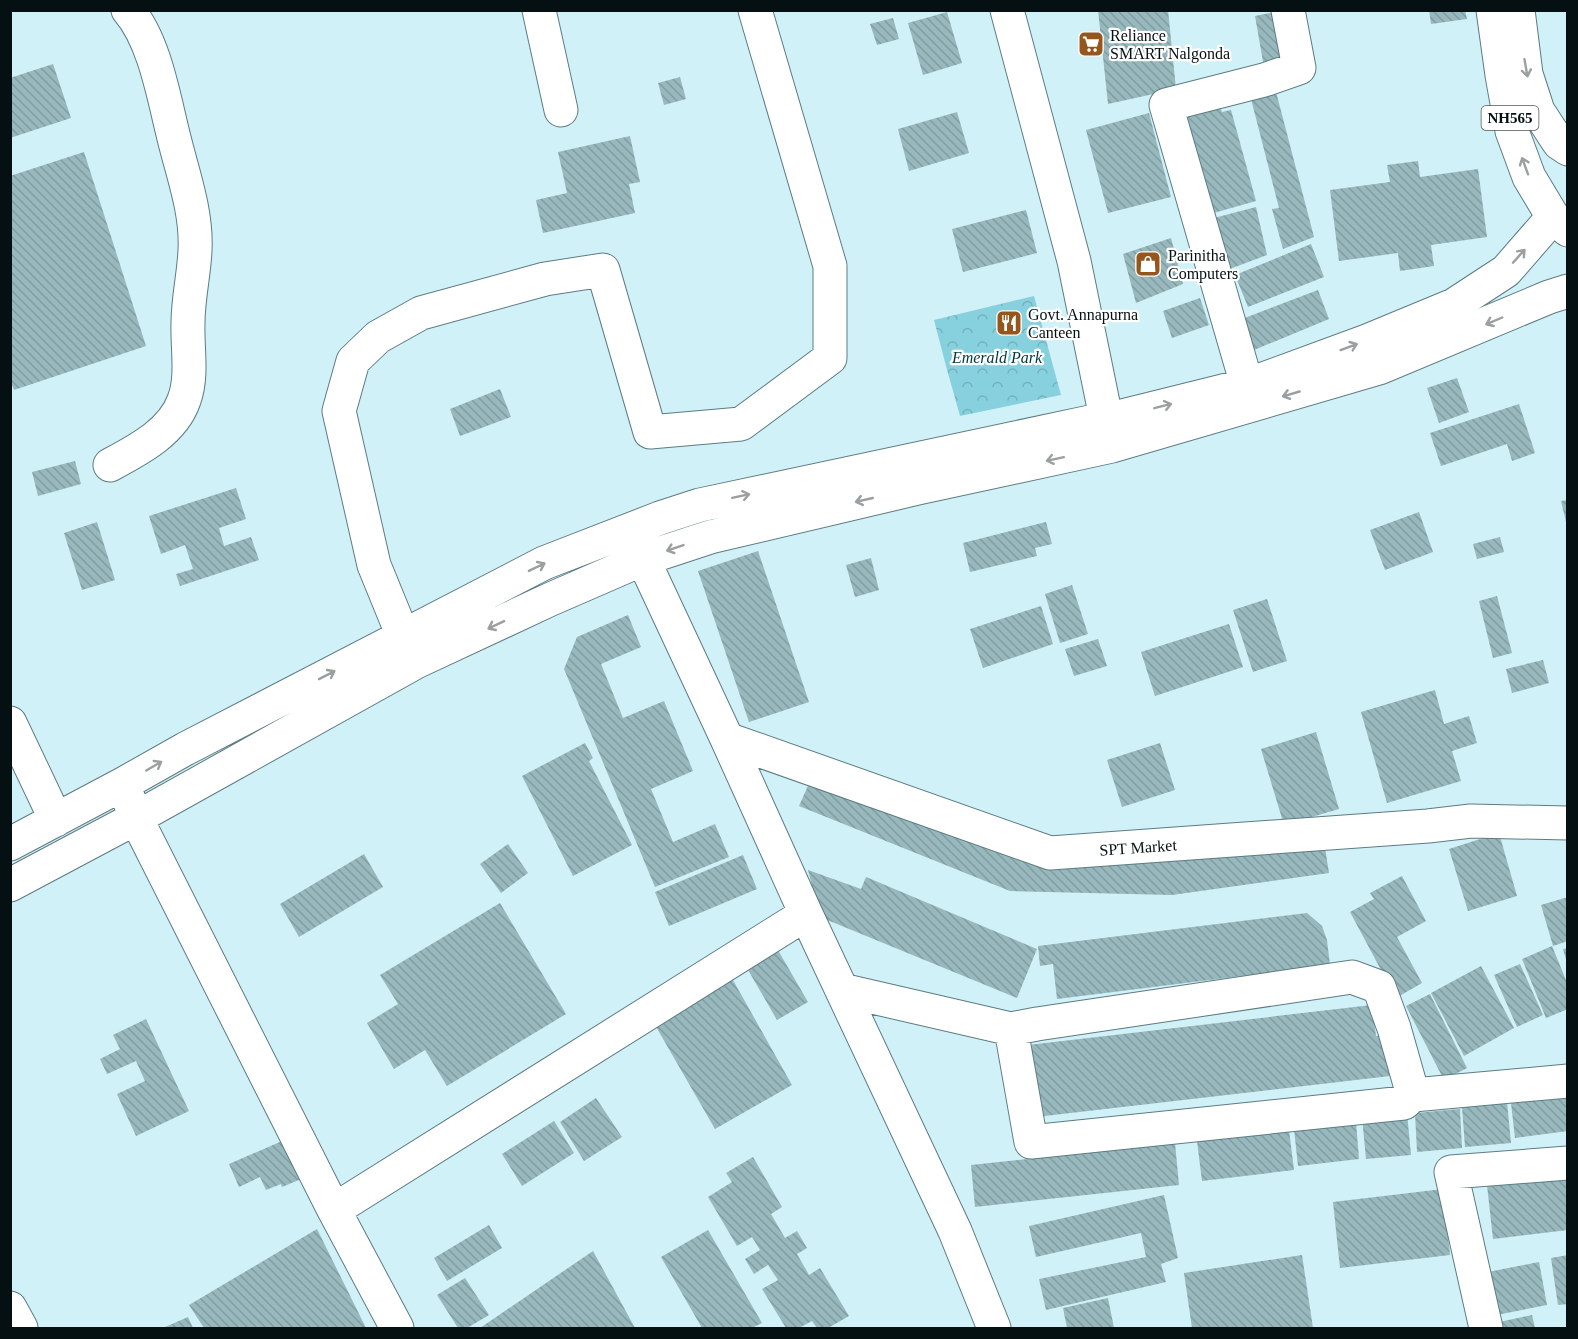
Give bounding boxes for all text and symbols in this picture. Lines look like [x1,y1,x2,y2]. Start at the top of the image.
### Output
place label: Reliance SMART Nalgonda [1110,27,1230,63]
supermarket icon: Reliance SMART Nalgonda [1076,29,1106,59]
one-way arrow [1521,58,1532,78]
road number: NH565 [1482,106,1538,130]
one-way arrow [1519,157,1530,176]
place label: Parinitha Computers [1168,247,1238,283]
shop icon: Parinitha Computers [1133,249,1163,279]
one-way arrow [1512,249,1526,264]
place label: Govt. Annapurna Canteen [1028,306,1138,341]
restaurant icon: Govt. Annapurna Canteen [994,308,1024,338]
one-way arrow [1485,315,1503,327]
one-way arrow [1339,341,1358,352]
park label: Emerald Park [951,349,1043,366]
one-way arrow [1282,389,1301,400]
one-way arrow [1153,399,1172,411]
one-way arrow [1045,454,1065,465]
one-way arrow [731,490,750,502]
one-way arrow [855,495,874,507]
one-way arrow [666,544,685,555]
one-way arrow [528,560,546,572]
one-way arrow [487,619,505,631]
one-way arrow [317,669,335,681]
one-way arrow [145,760,162,772]
street label: SPT Market [1099,836,1178,859]

